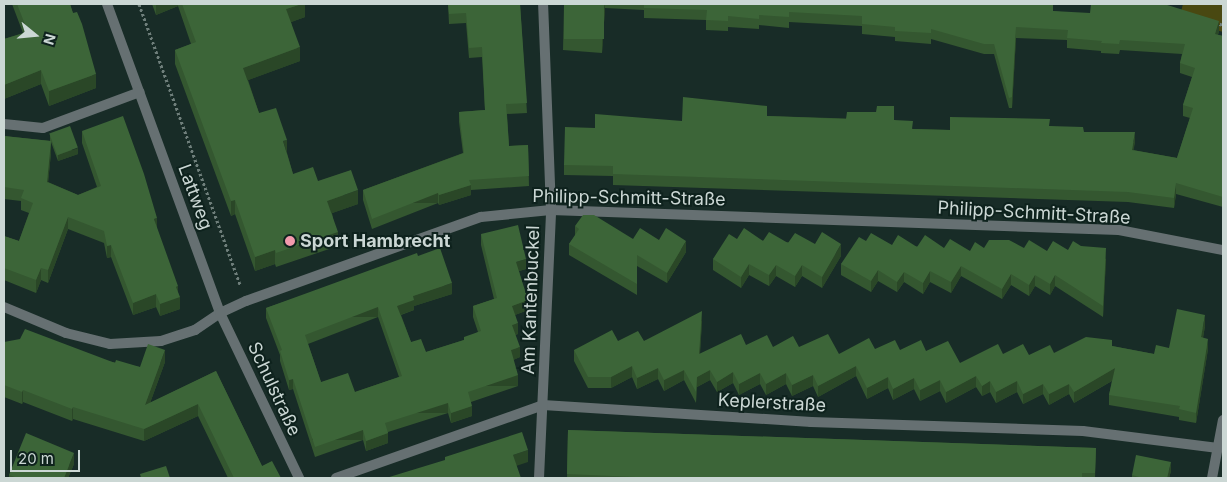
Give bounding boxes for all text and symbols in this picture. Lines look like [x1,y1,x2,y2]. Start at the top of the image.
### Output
north arrow [10,10,60,60]
text: N [40,32,60,47]
street label: Lattweg [173,161,217,233]
street label: Philipp-Schmitt-Straße [532,186,726,210]
street label: Philipp-Schmitt-Straße [937,197,1131,229]
street label: Am Kantenbuckel [518,225,544,375]
place label: Sport Hambrecht [300,230,450,252]
marker: Sport Hambrecht [284,235,296,247]
street label: Schulstraße [243,339,305,439]
street label: Keplerstraße [717,389,827,417]
scale bar [12,440,82,472]
text: 20 m [18,449,54,468]

